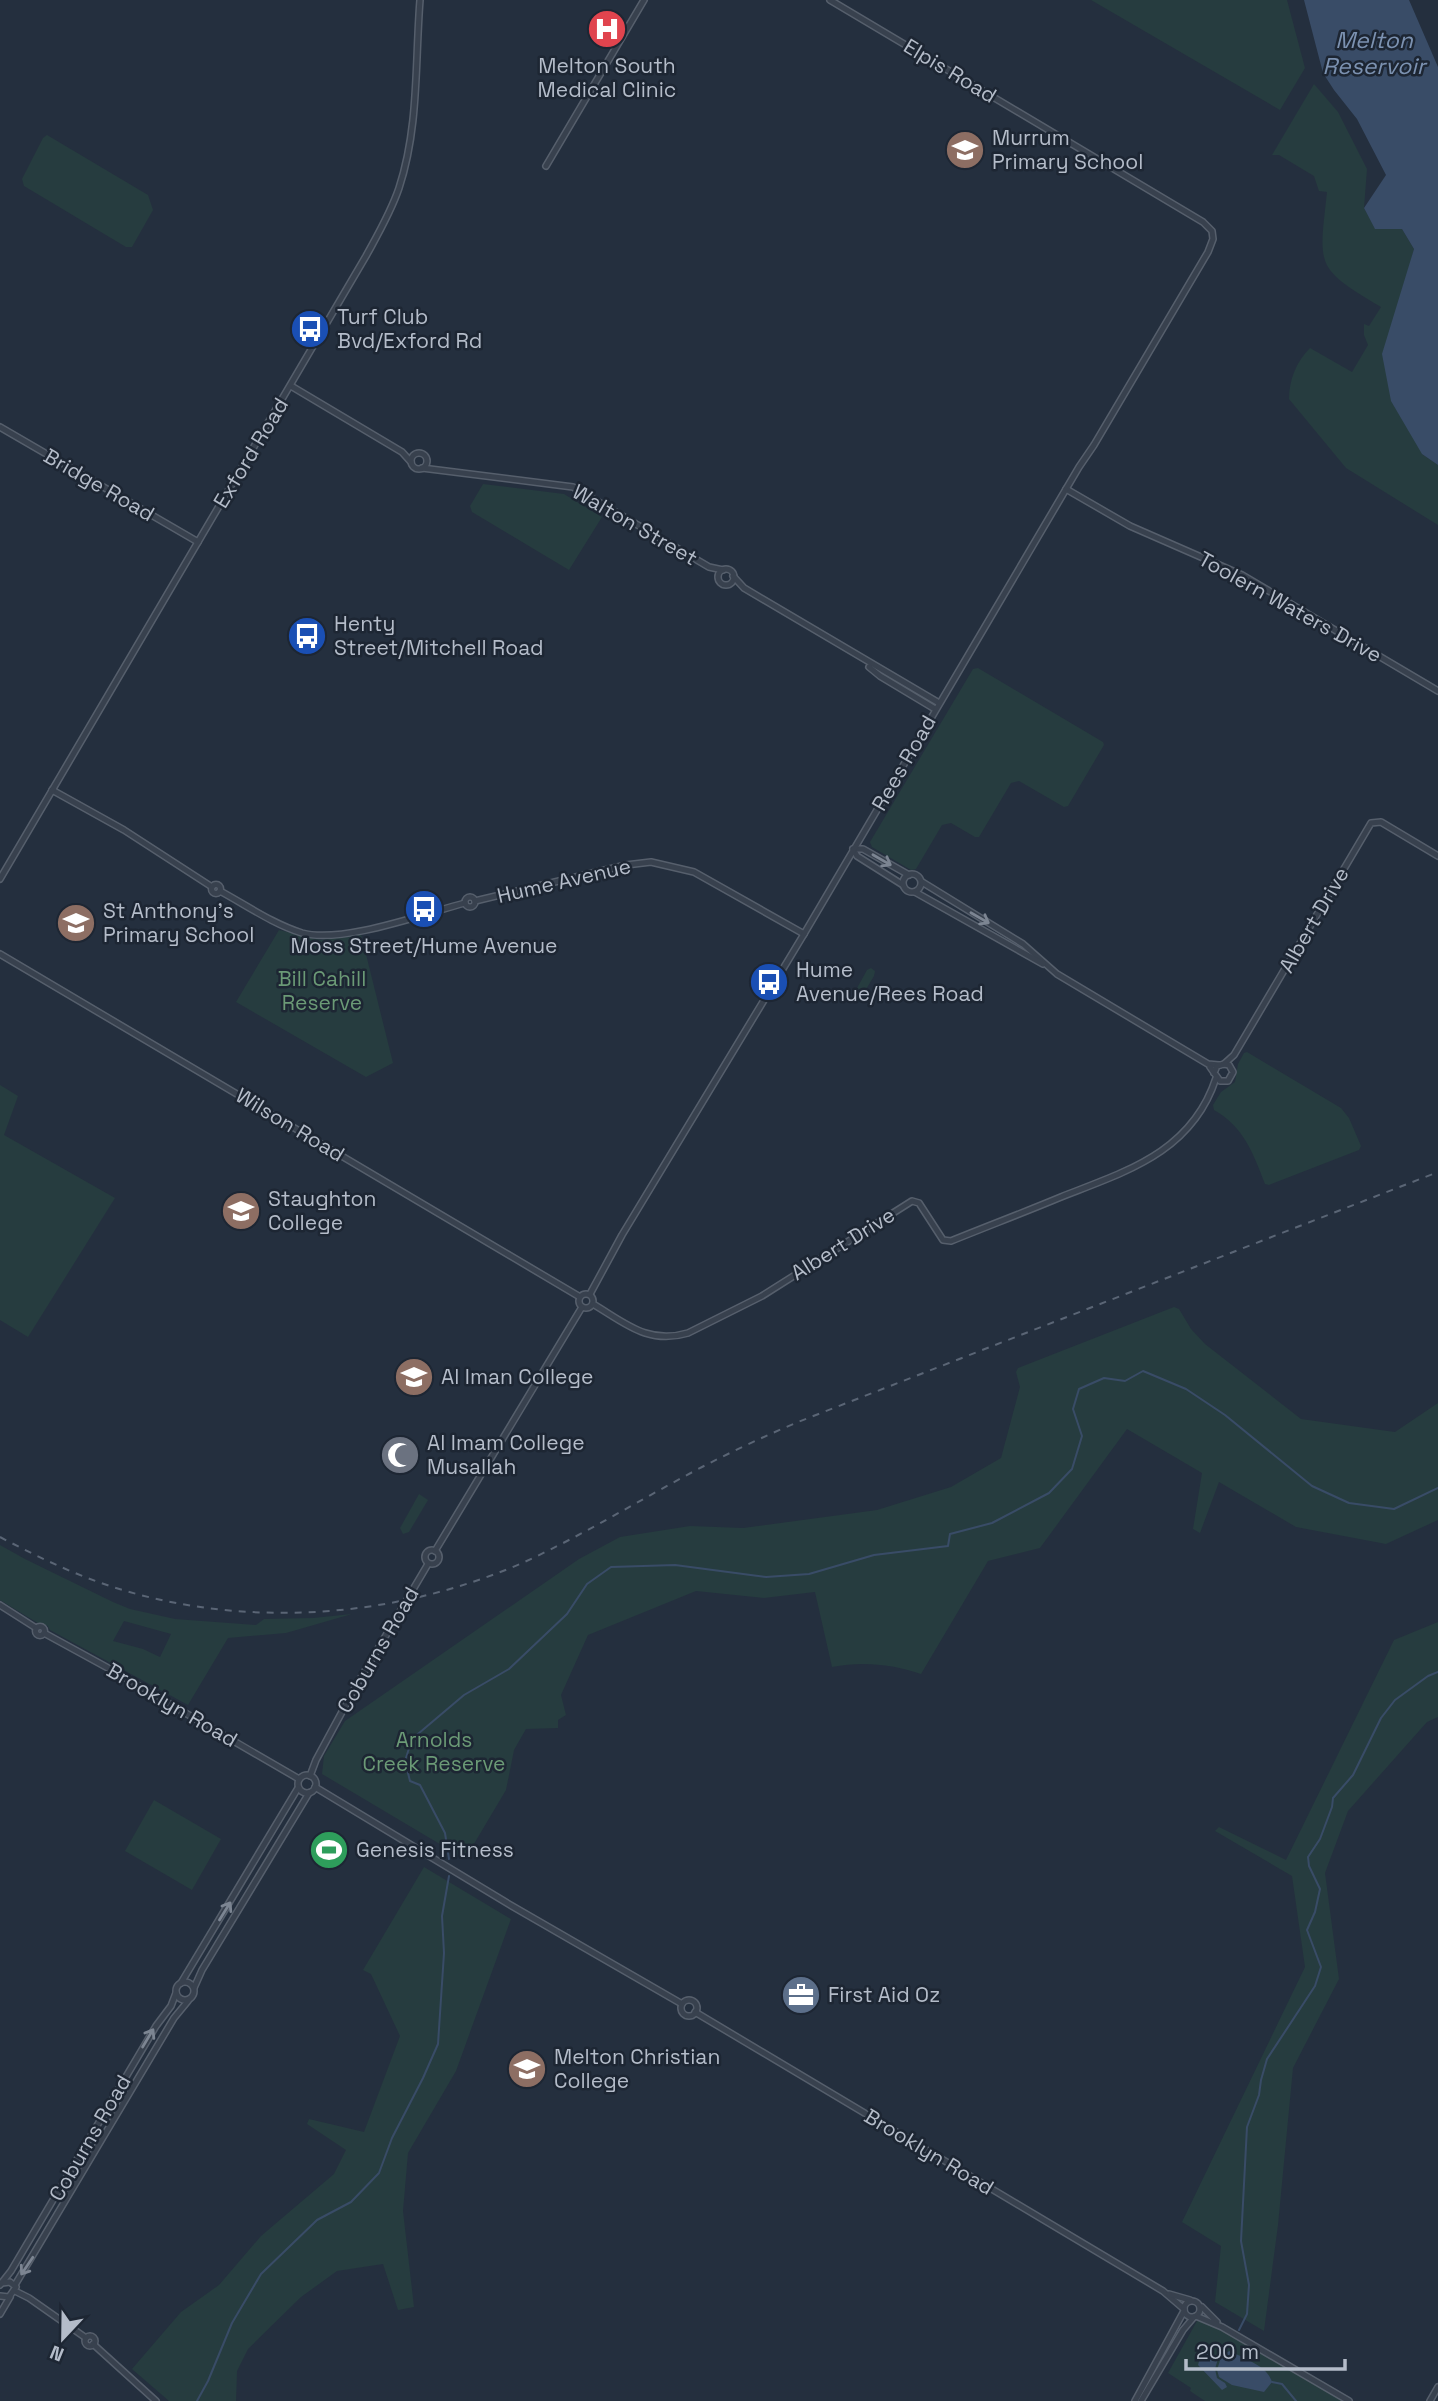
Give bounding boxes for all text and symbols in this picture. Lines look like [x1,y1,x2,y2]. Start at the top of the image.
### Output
hospital icon: Melton South Medical Clinic [586,8,628,50]
water label: Melton Reservoir [1323,25,1428,81]
street label: Elpis Road [899,32,1002,109]
place label: Melton South Medical Clinic [538,52,676,103]
place label: Murrum Primary School [992,124,1143,175]
school or university icon: Murrum Primary School [944,129,986,171]
place label: Turf Club Bvd/Exford Rd [337,303,482,354]
bus stop icon: Turf Club Bvd/Exford Rd [289,308,331,350]
street label: Exford Road [207,393,294,513]
street label: Bridge Road [39,442,159,527]
street label: Walton Street [568,478,703,571]
street label: Toolern Waters Drive [1194,545,1387,668]
place label: Henty Street/Mitchell Road [334,610,544,661]
bus stop icon: Henty Street/Mitchell Road [286,615,328,657]
street label: Rees Road [865,710,942,815]
street label: Hume Avenue [494,852,633,909]
one-way arrow [871,853,891,867]
street label: Albert Drive [1272,862,1355,977]
bus stop icon: Moss Street/Hume Avenue [403,888,445,930]
place label: St Anthony's Primary School [103,897,254,948]
school or university icon: St Anthony's Primary School [55,902,97,944]
one-way arrow [969,911,989,925]
place label: Moss Street/Hume Avenue [290,932,558,959]
place label: Hume Avenue/Rees Road [796,956,984,1007]
bus stop icon: Hume Avenue/Rees Road [748,961,790,1003]
park label: Bill Cahill Reserve [278,965,366,1016]
street label: Wilson Road [231,1081,350,1168]
place label: Staughton College [268,1185,376,1236]
school or university icon: Staughton College [220,1190,262,1232]
street label: Albert Drive [786,1201,900,1286]
school or university icon: Al Iman College [393,1356,435,1398]
place label: Al Iman College [441,1363,593,1390]
place label: Al Imam College Musallah [427,1429,585,1480]
mosque icon: Al Imam College Musallah [379,1434,421,1476]
street label: Coburns Road [330,1582,425,1718]
street label: Brooklyn Road [102,1656,242,1753]
park label: Arnolds Creek Reserve [362,1726,506,1777]
sports icon: Genesis Fitness [308,1829,350,1871]
place label: Genesis Fitness [356,1836,514,1863]
one-way arrow [218,1901,232,1921]
office icon: First Aid Oz [780,1974,822,2016]
place label: First Aid Oz [828,1981,940,2008]
one-way arrow [142,2029,156,2049]
place label: Melton Christian College [554,2043,720,2094]
school or university icon: Melton Christian College [506,2048,548,2090]
street label: Coburns Road [42,2070,137,2206]
street label: Brooklyn Road [860,2102,999,2201]
one-way arrow [19,2256,34,2275]
north arrow [28,2303,98,2373]
scale bar [1186,2328,1345,2372]
text: 200 m [1196,2338,1259,2365]
text: N [46,2339,67,2367]

